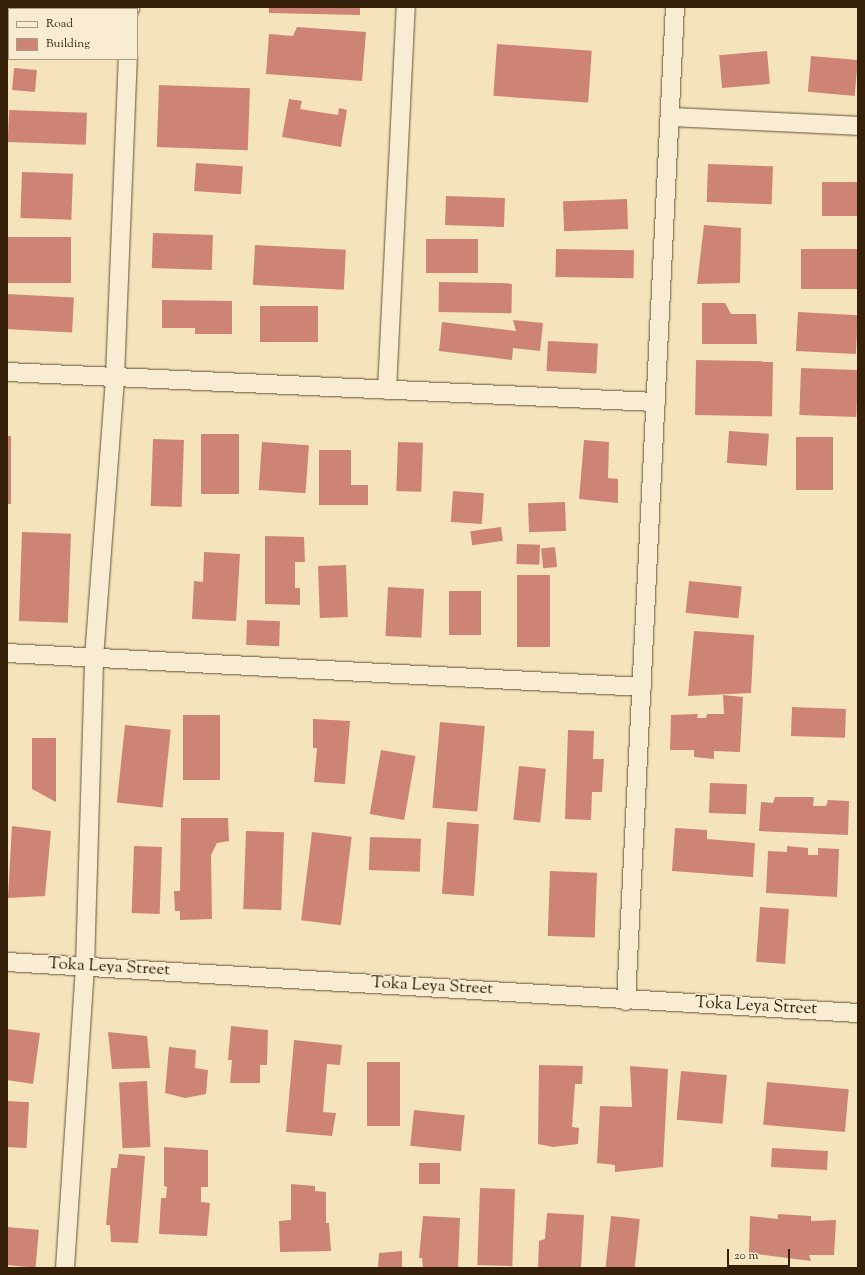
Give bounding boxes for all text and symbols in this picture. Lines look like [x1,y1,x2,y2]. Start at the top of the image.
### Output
legend [8,8,138,60]
text: Road [46,15,73,33]
text: Building [46,35,90,53]
street label: Toka Leya Street [47,955,171,981]
street label: Toka Leya Street [370,974,494,1000]
street label: Toka Leya Street [694,994,818,1020]
scale bar [729,1241,792,1267]
text: 20 m [734,1247,758,1265]

